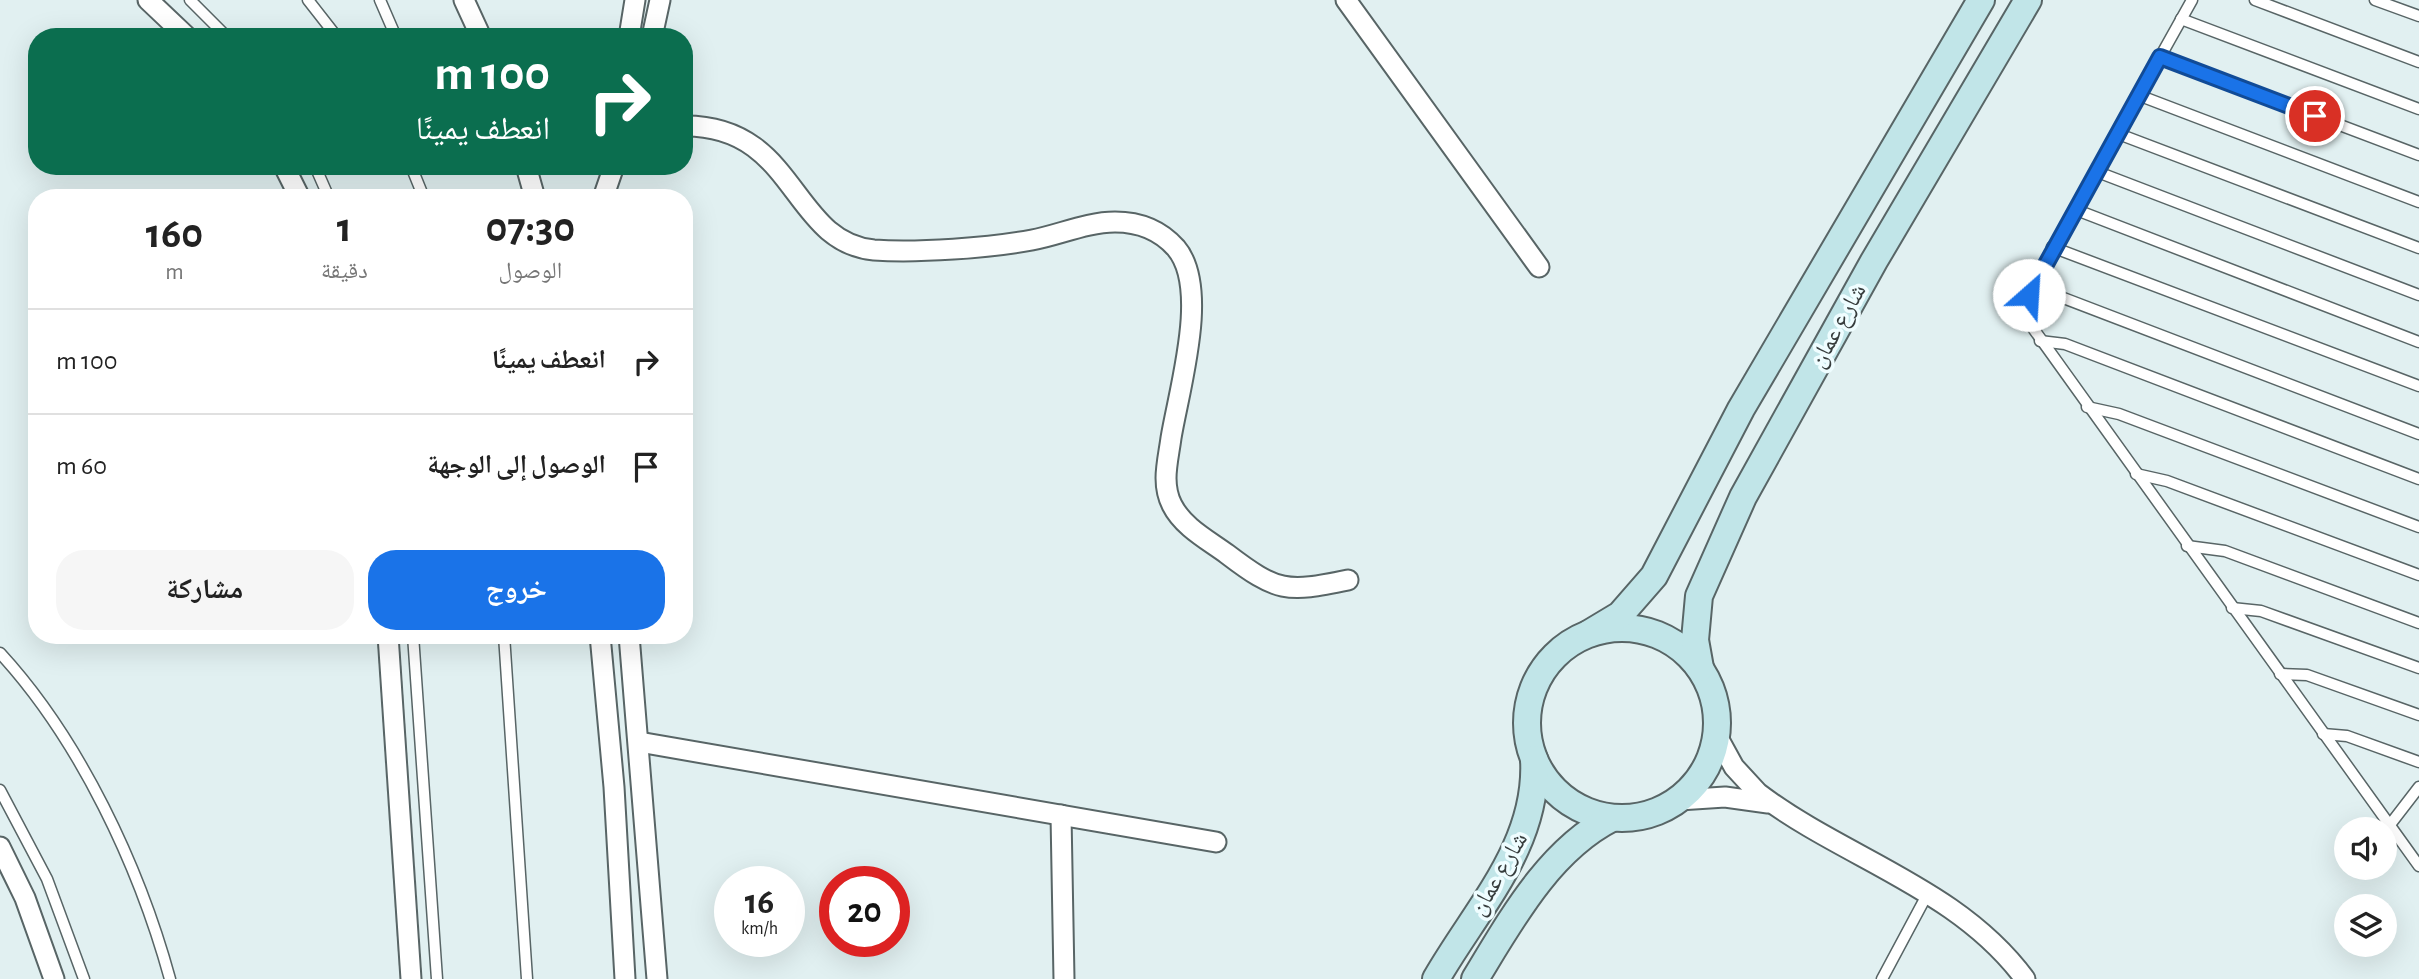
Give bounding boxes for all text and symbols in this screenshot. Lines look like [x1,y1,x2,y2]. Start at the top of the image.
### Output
text: 100 m [434,50,550,99]
icon: right [574,56,665,147]
pin [2285,86,2345,146]
icon: arrive [2296,97,2334,135]
text: انعطف يمينًا [416,113,550,145]
text: 1 [337,207,352,249]
text: 07:30 [486,207,575,249]
text: 160 [146,213,203,255]
position arrow [1992,258,2066,332]
text: دقيقة [321,260,368,283]
text: الوصول [499,260,562,283]
text: m [165,261,184,284]
street label: شارع عمان [1805,280,1872,373]
icon: right [627,343,665,381]
text: انعطف يمينًا [492,347,606,373]
text: 100 m [56,348,118,374]
icon: arrive [627,448,665,486]
text: الوصول إلى الوجهة [427,452,606,478]
text: 60 m [56,453,107,479]
button: مشاركة [56,550,354,630]
button: خروج [368,550,665,630]
map controls [2334,817,2397,957]
button: sound [2334,817,2397,880]
street label: شارع عمان [1466,828,1534,921]
speed limit sign: 20 [819,866,910,957]
text: 16 [745,885,774,920]
button: layers [2334,894,2397,957]
text: km/h [741,920,778,938]

